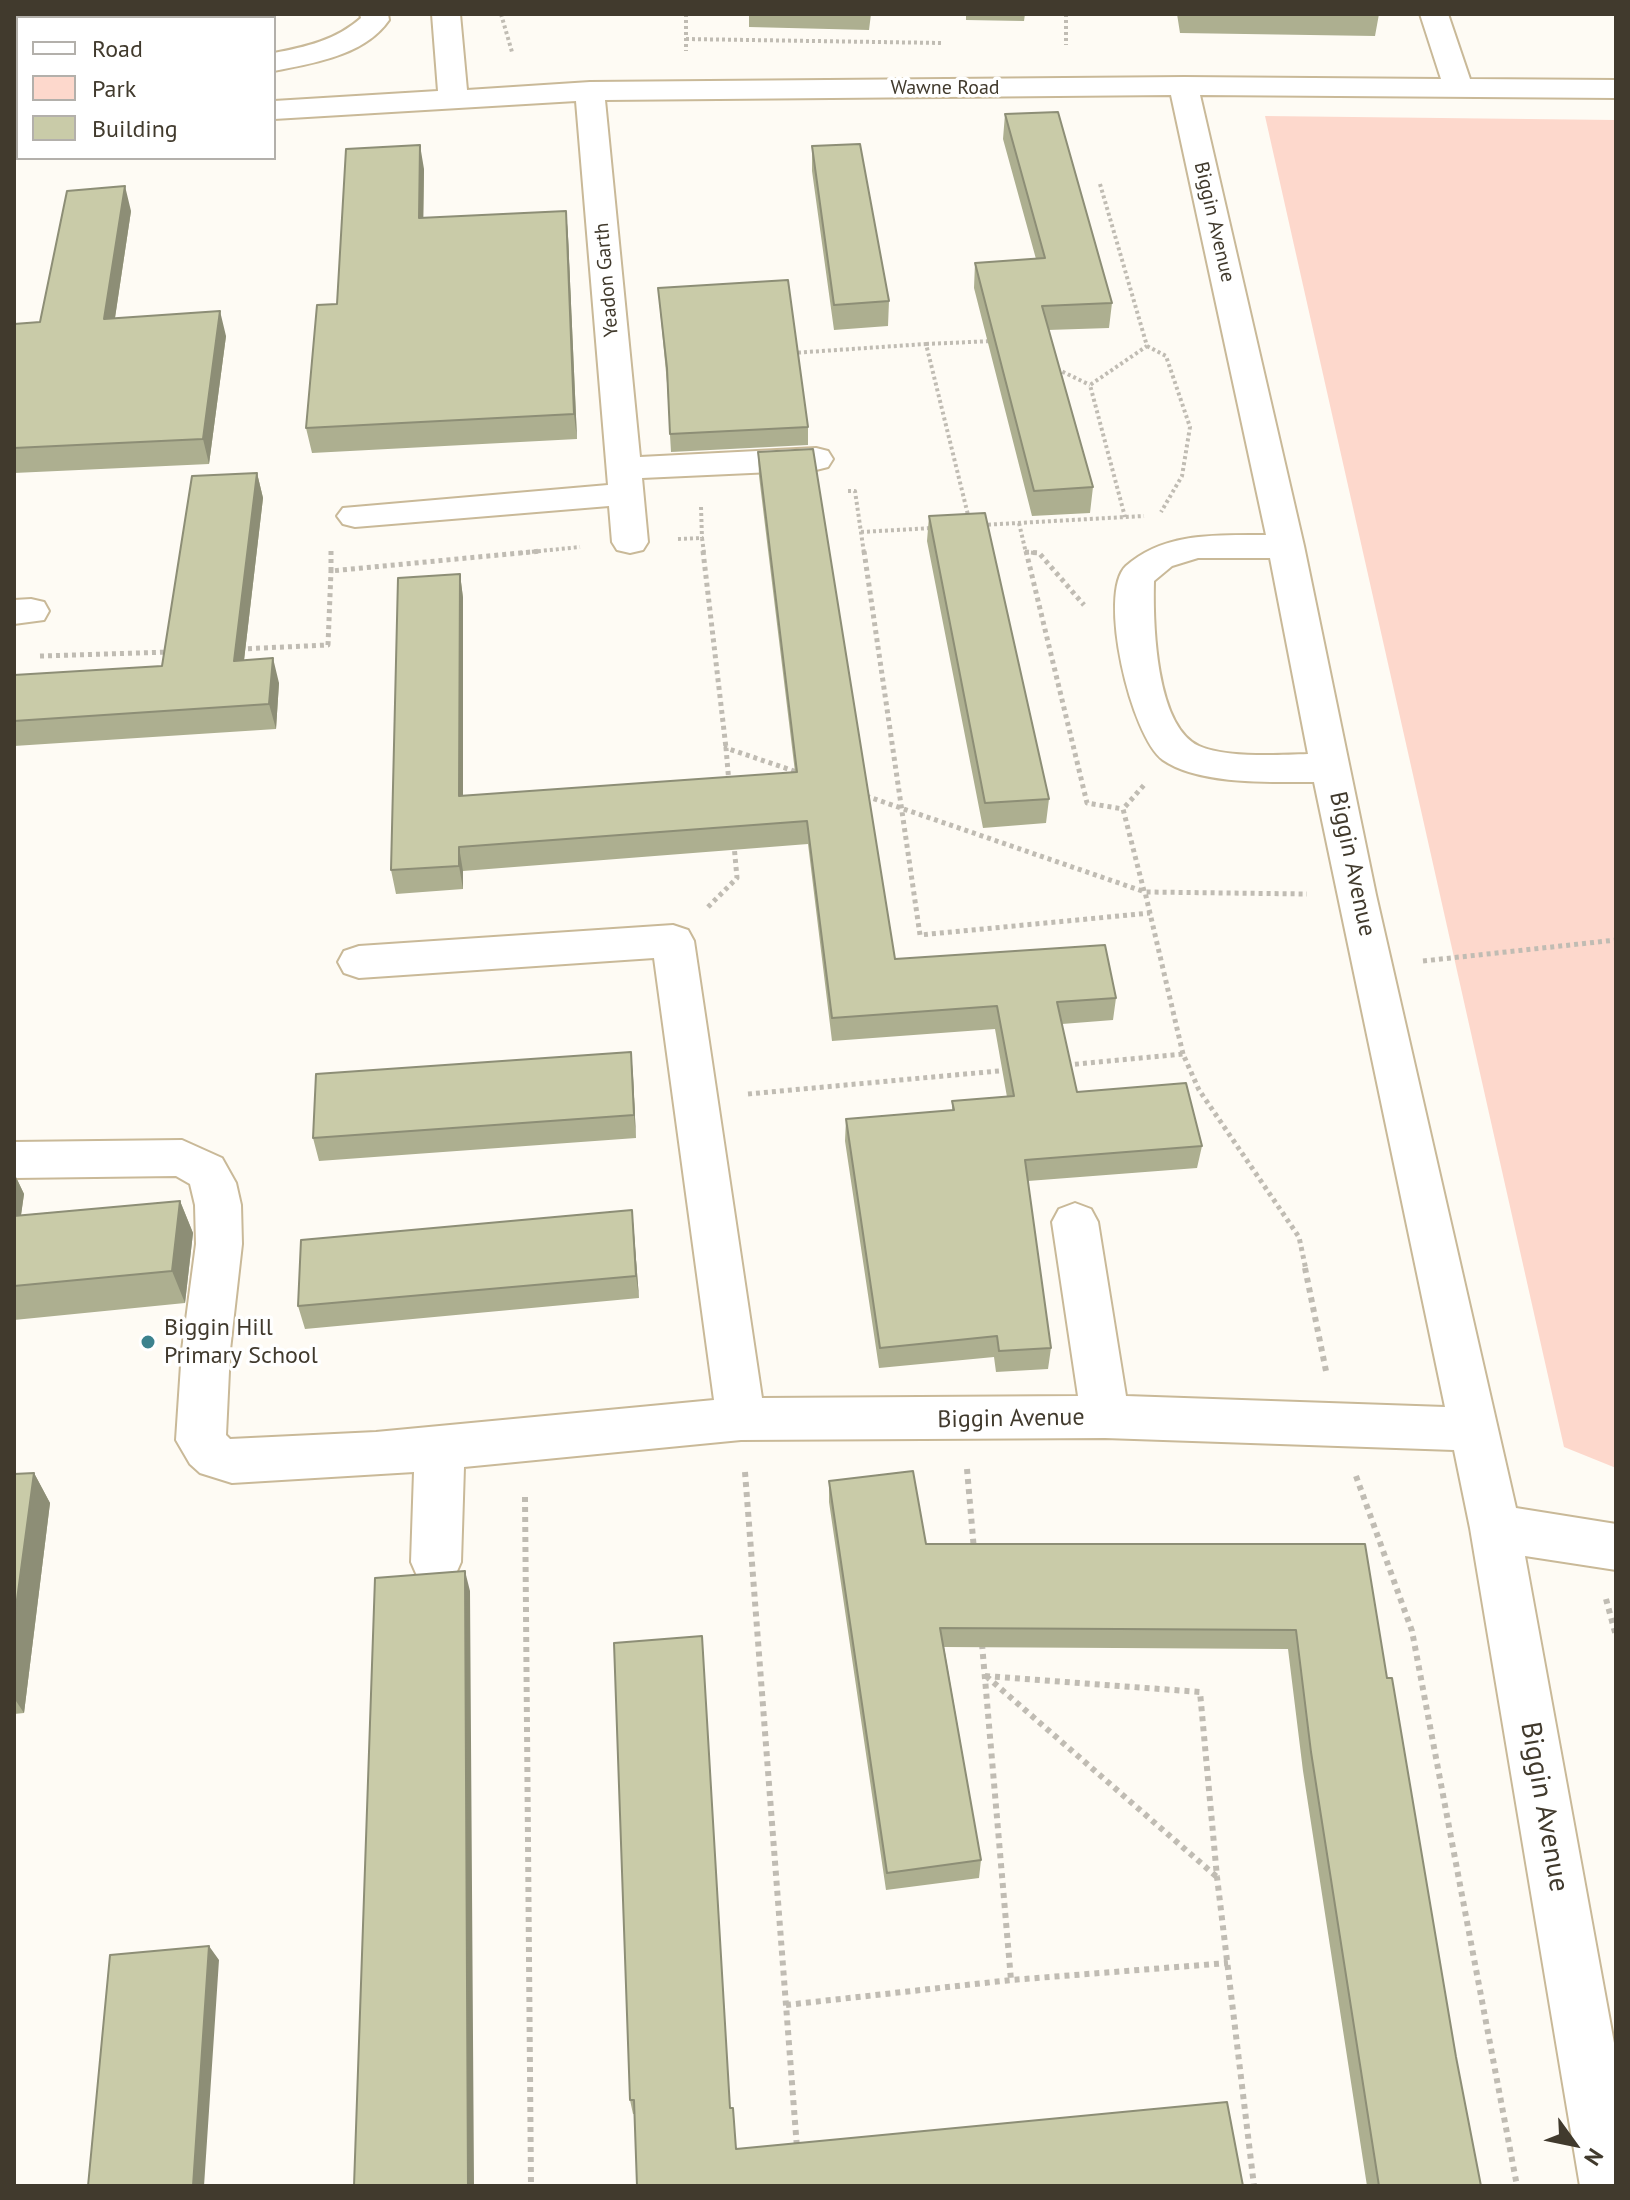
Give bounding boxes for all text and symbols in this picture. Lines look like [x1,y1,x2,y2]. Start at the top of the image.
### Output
legend [16,16,276,160]
text: Road [92,33,143,64]
text: Park [92,73,136,104]
street label: Wawne Road [890,76,1000,100]
text: Building [92,113,178,144]
street label: Biggin Avenue [1189,160,1239,284]
street label: Yeadon Garth [590,222,624,338]
street label: Biggin Avenue [1323,789,1381,939]
place label: Biggin Hill Primary School [164,1314,318,1370]
marker: Biggin Hill Primary School [139,1333,157,1351]
street label: Biggin Avenue [937,1403,1085,1435]
street label: Biggin Avenue [1513,1720,1575,1894]
north arrow [1534,2104,1614,2184]
text: N [1578,2143,1610,2171]

